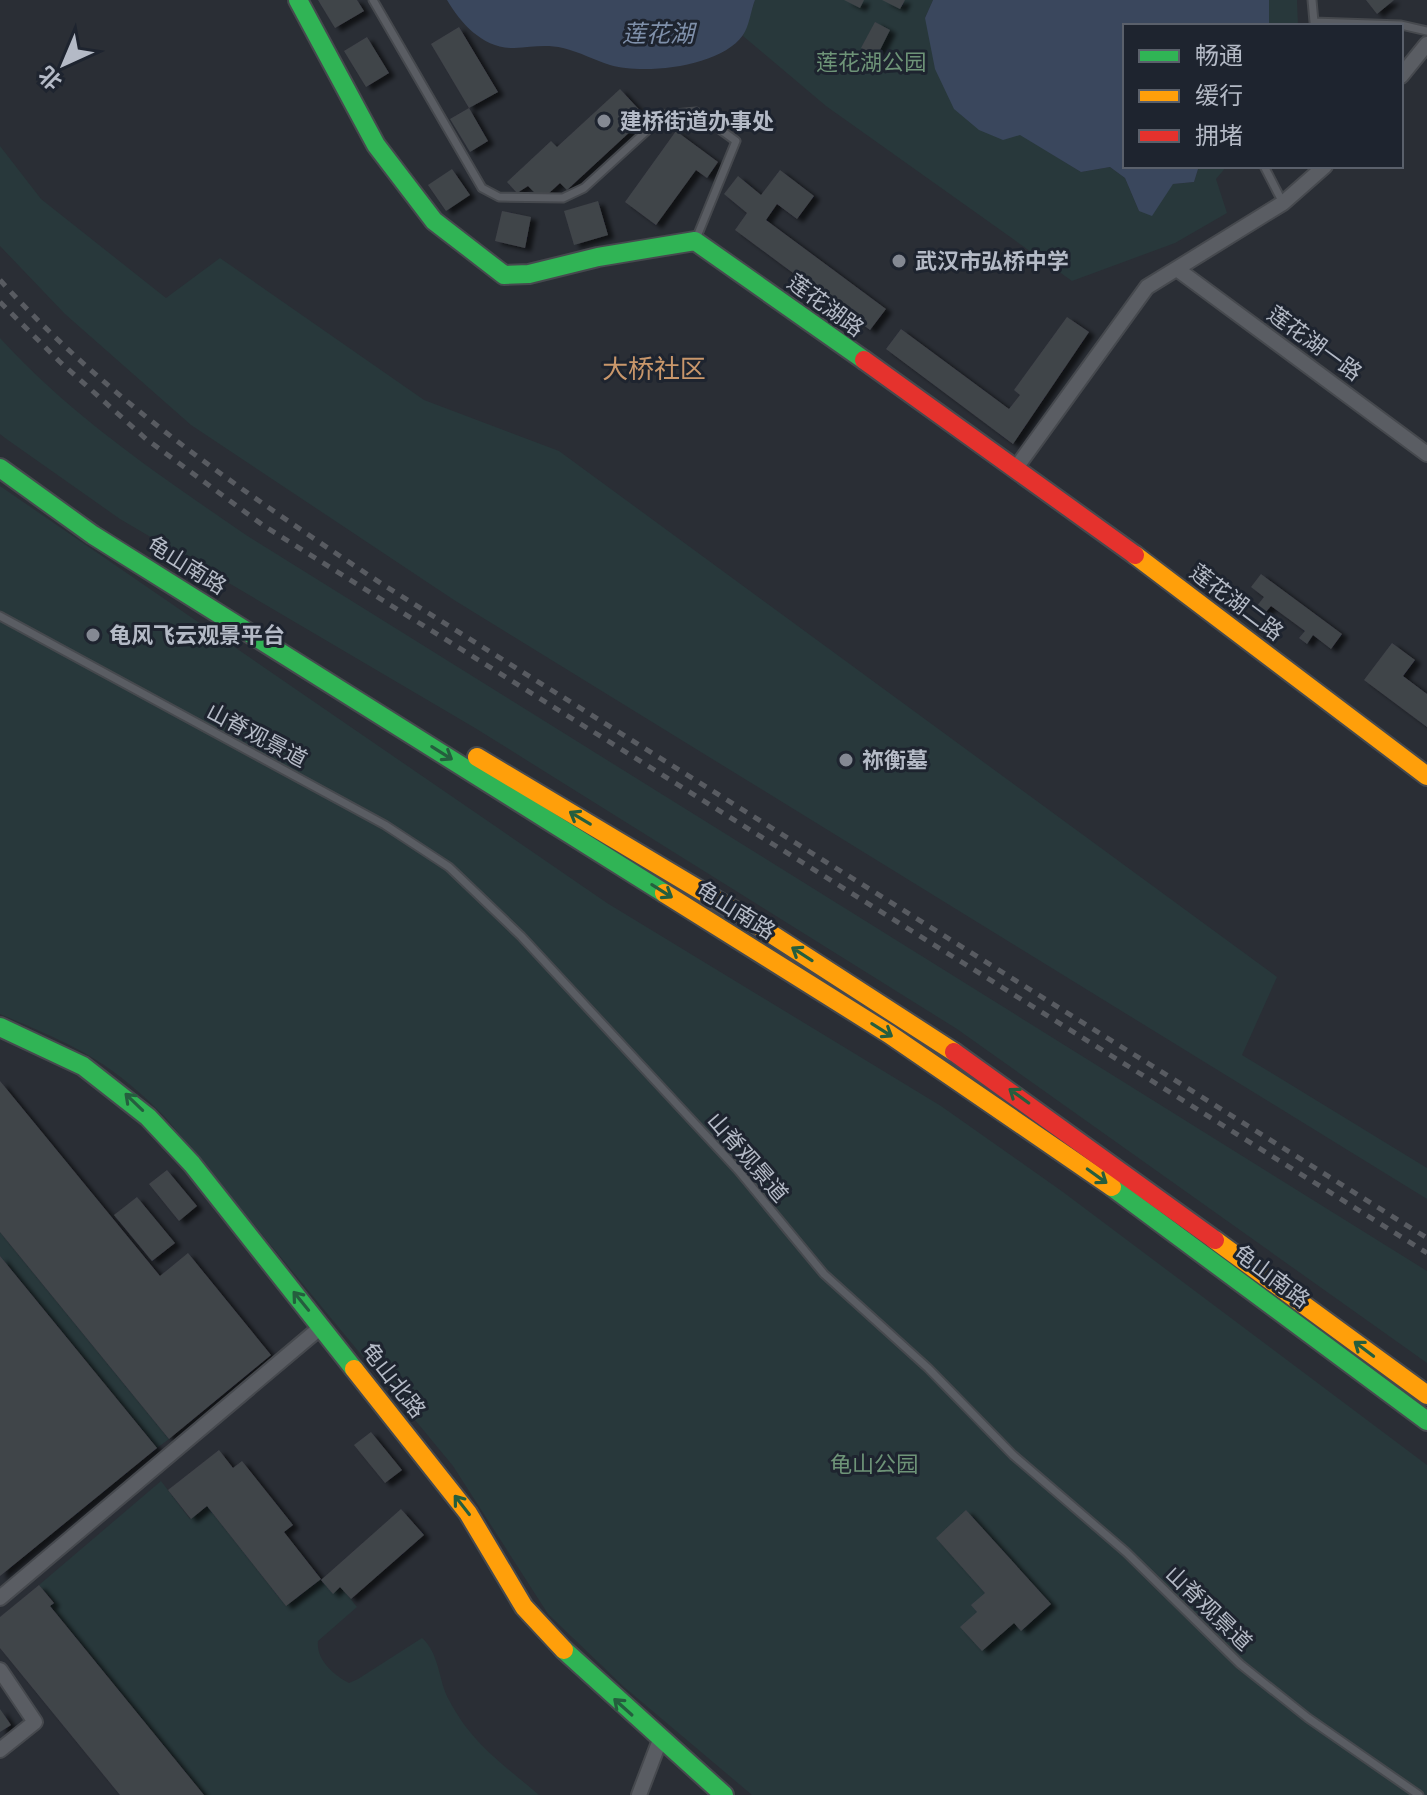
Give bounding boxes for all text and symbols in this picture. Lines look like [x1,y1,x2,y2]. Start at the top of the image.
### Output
water label: 莲花湖 [622,19,698,47]
north arrow [24,24,104,104]
legend [1123,24,1403,168]
text: 畅通 [1195,41,1243,69]
park label: 莲花湖公园 [816,49,926,75]
text: 北 [33,61,67,95]
text: 缓行 [1195,81,1243,109]
place label: 建桥街道办事处 [620,108,774,134]
marker: 建桥街道办事处 [595,112,613,130]
text: 拥堵 [1195,121,1243,149]
place label: 武汉市弘桥中学 [915,248,1069,274]
marker: 武汉市弘桥中学 [890,252,908,270]
street label: 莲花湖路 [783,269,869,341]
street label: 莲花湖一路 [1263,300,1367,386]
district label: 大桥社区 [602,353,706,384]
street label: 龟山南路 [143,531,231,599]
street label: 莲花湖二路 [1185,559,1289,645]
place label: 龟风飞云观景平台 [109,622,285,648]
marker: 龟风飞云观景平台 [84,626,102,644]
street label: 山脊观景道 [202,698,312,772]
one-way arrow [430,746,453,762]
place label: 祢衡墓 [862,747,928,773]
marker: 祢衡墓 [837,751,855,769]
one-way arrow [569,810,592,826]
street label: 龟山南路 [692,876,780,944]
one-way arrow [650,884,673,900]
one-way arrow [791,945,814,961]
one-way arrow [870,1022,893,1038]
one-way arrow [1009,1087,1031,1104]
one-way arrow [125,1093,144,1112]
street label: 山脊观景道 [702,1107,794,1207]
one-way arrow [1085,1168,1107,1184]
street label: 龟山南路 [1229,1239,1315,1313]
one-way arrow [292,1291,309,1312]
street label: 龟山北路 [357,1337,431,1423]
one-way arrow [1354,1341,1376,1357]
park label: 龟山公园 [830,1451,918,1477]
one-way arrow [453,1495,470,1516]
street label: 山脊观景道 [1160,1560,1258,1656]
one-way arrow [613,1698,633,1716]

